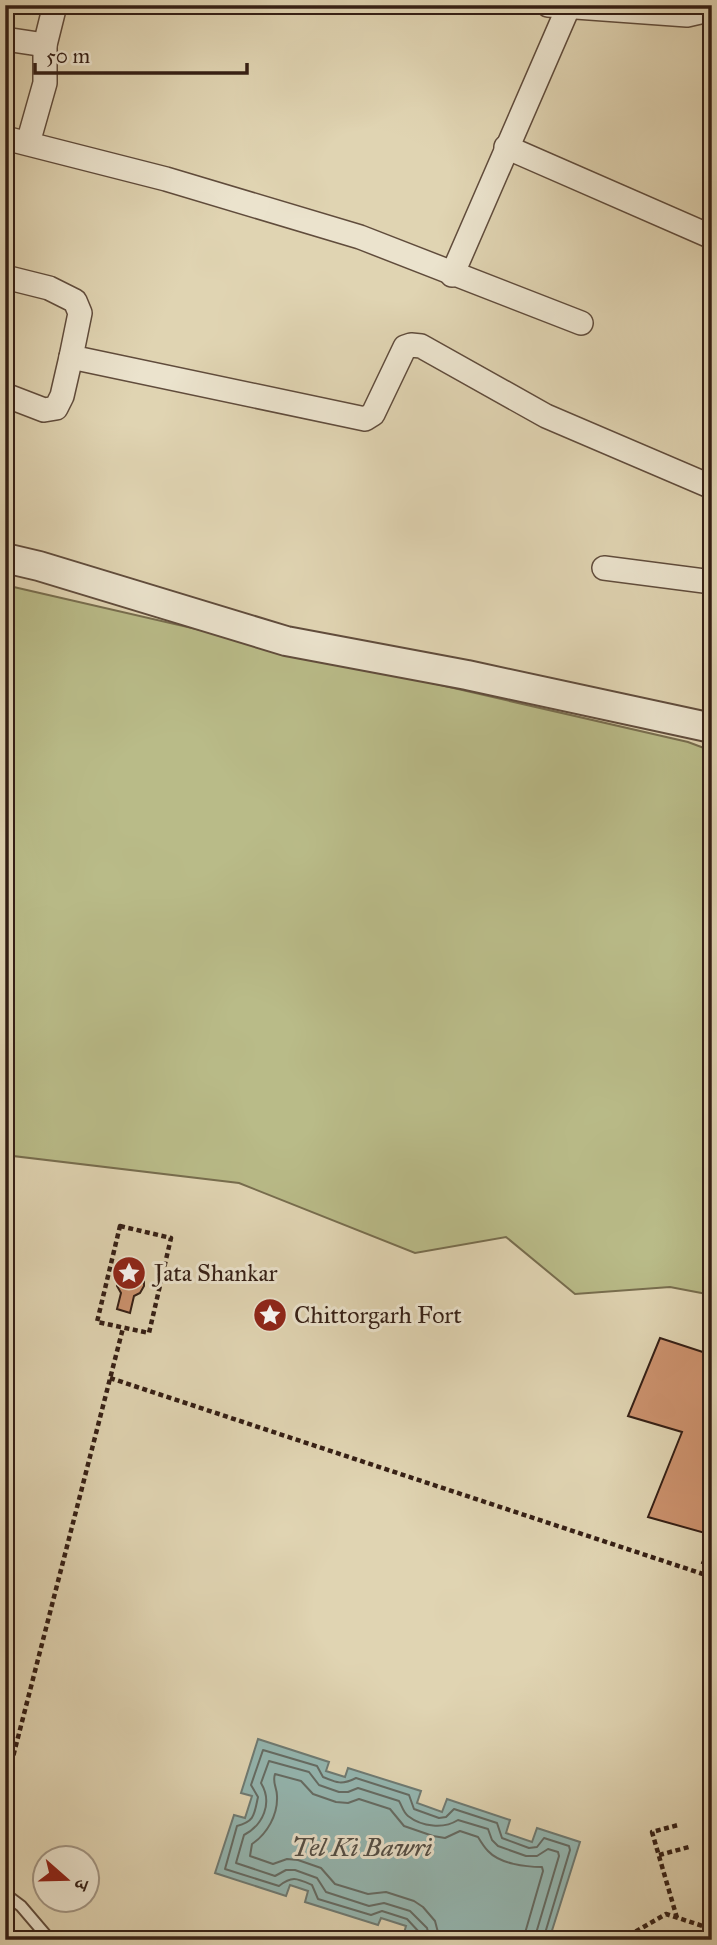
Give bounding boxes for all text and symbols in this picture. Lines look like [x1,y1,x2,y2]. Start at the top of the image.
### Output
scale bar [35,32,247,76]
text: 50 m [46,43,91,69]
place icon: Jata Shankar [110,1254,148,1292]
place label: Jata Shankar [151,1258,278,1288]
place icon: Chittorgarh Fort [251,1296,289,1334]
place label: Chittorgarh Fort [294,1300,462,1330]
water label: Tel Ki Bawri [292,1831,433,1863]
north arrow [32,1843,102,1913]
text: उ [69,1874,95,1894]

